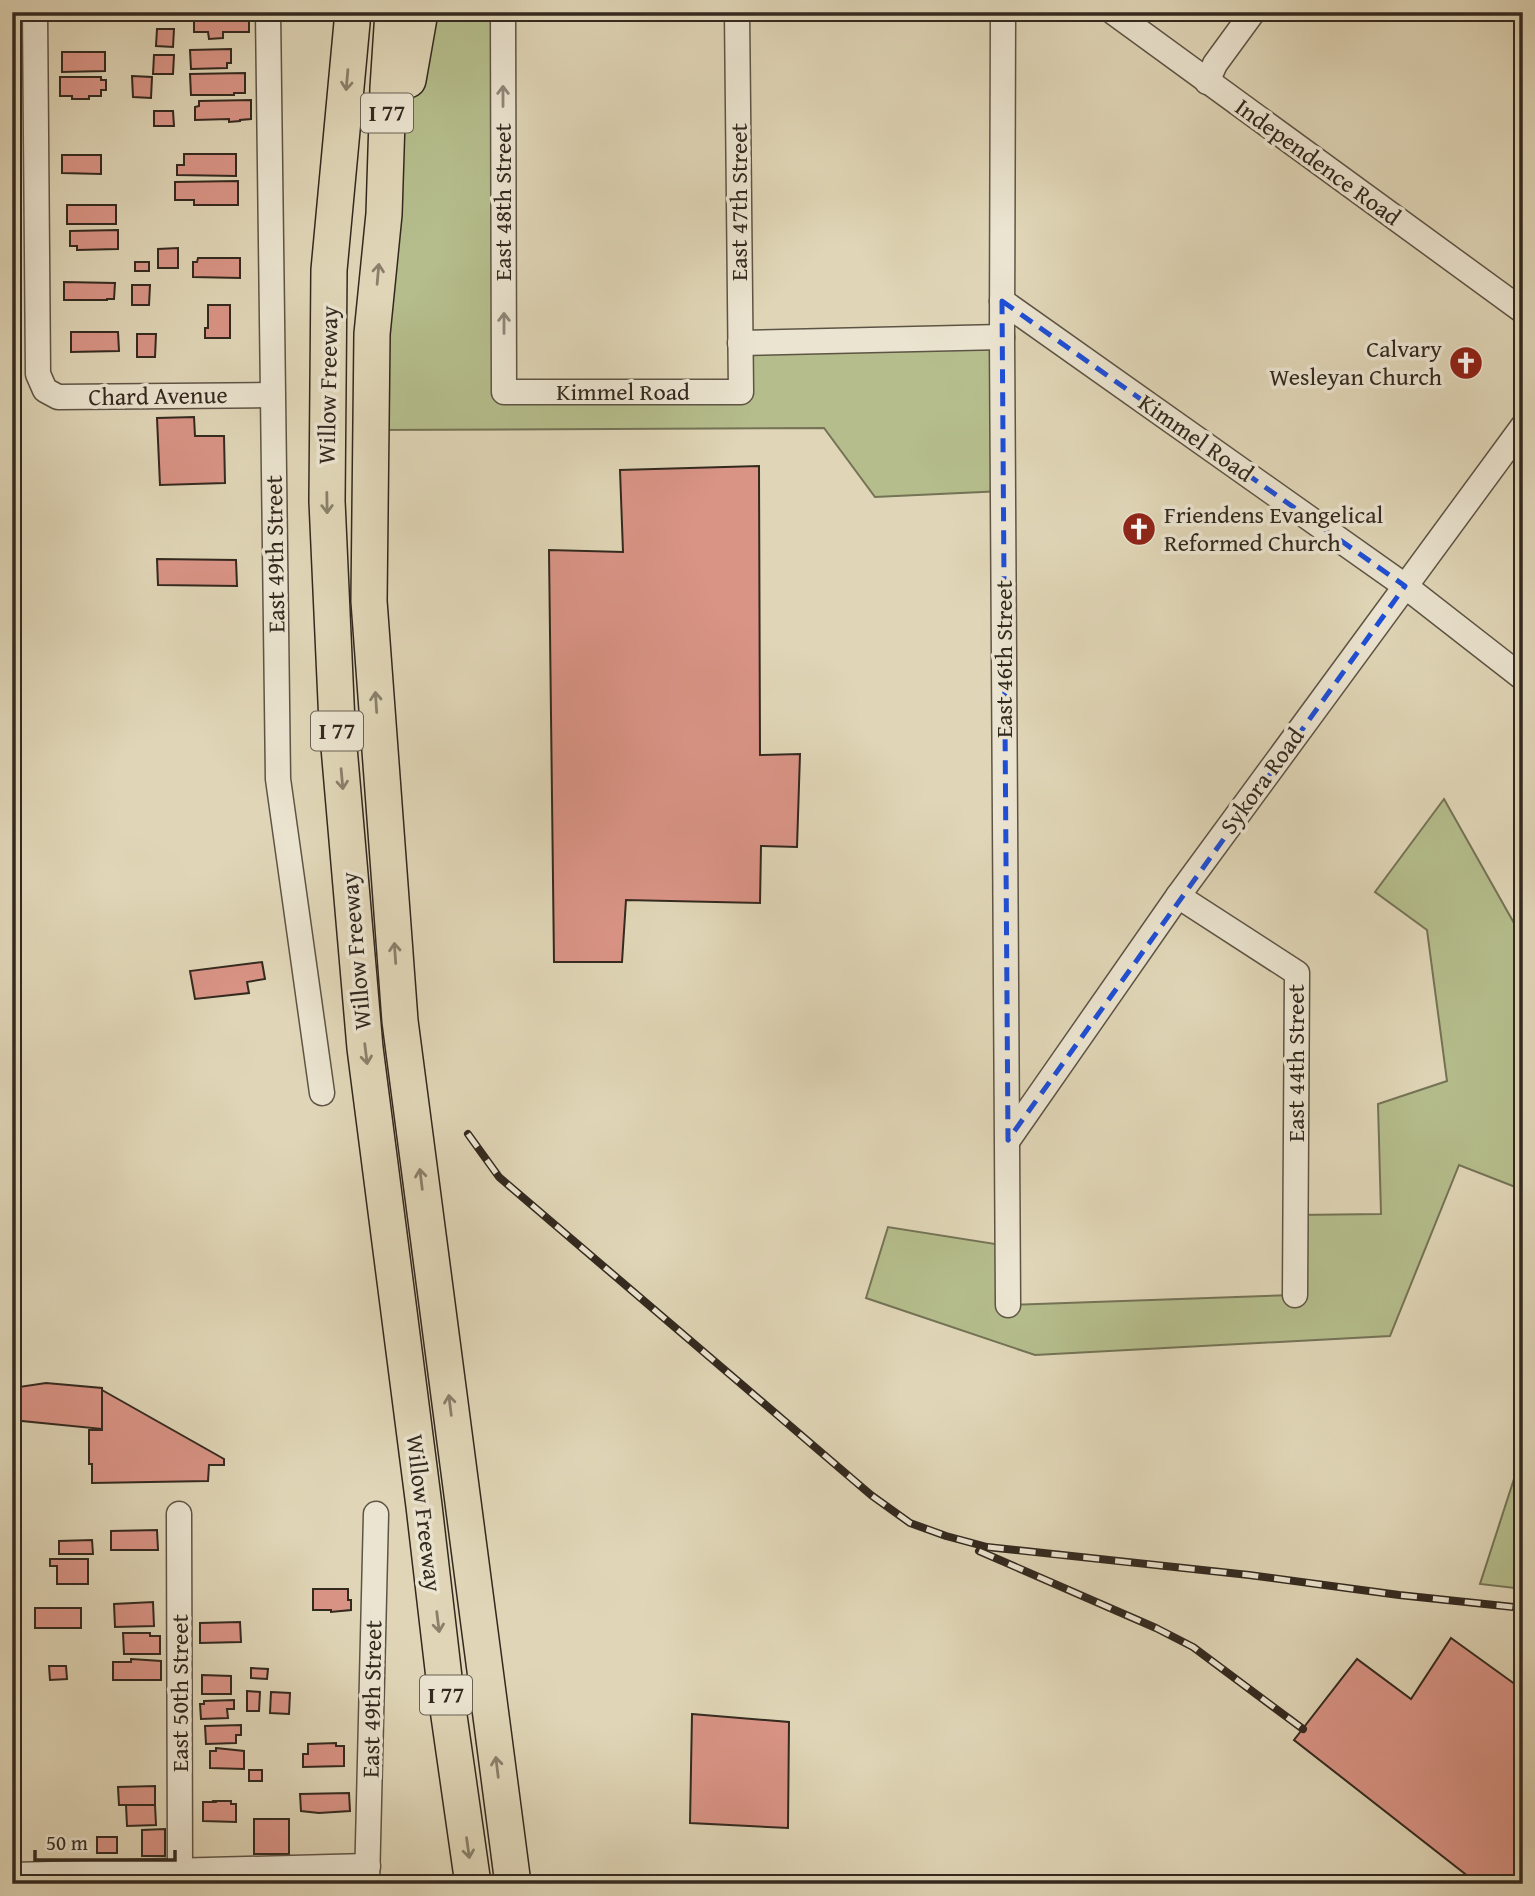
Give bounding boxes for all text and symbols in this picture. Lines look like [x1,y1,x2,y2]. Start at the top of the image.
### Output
one-way arrow [340,68,353,91]
one-way arrow [496,85,510,108]
street label: Independence Road [1228,89,1409,234]
road number: I 77 [361,94,413,132]
street label: East 48th Street [485,123,520,281]
street label: East 47th Street [721,123,756,281]
one-way arrow [372,263,385,286]
street label: Willow Freeway [309,305,346,465]
one-way arrow [497,312,511,335]
place label: Calvary Wesleyan Church [1269,331,1443,394]
church icon: Calvary Wesleyan Church [1447,344,1485,382]
street label: Kimmel Road [556,374,690,409]
street label: Chard Avenue [88,377,228,414]
street label: Kimmel Road [1132,385,1261,490]
street label: East 49th Street [256,474,293,633]
one-way arrow [321,491,334,514]
place label: Friendens Evangelical Reformed Church [1164,497,1384,560]
church icon: Friendens Evangelical Reformed Church [1120,510,1158,548]
street label: East 46th Street [986,580,1021,738]
one-way arrow [370,691,383,714]
road number: I 77 [311,712,363,750]
street label: Sykora Road [1211,720,1312,841]
one-way arrow [335,767,348,790]
street label: Willow Freeway [331,870,380,1032]
one-way arrow [388,943,401,965]
street label: East 44th Street [1278,984,1313,1142]
one-way arrow [359,1043,372,1065]
one-way arrow [414,1168,427,1191]
one-way arrow [444,1394,457,1417]
street label: Willow Freeway [397,1432,452,1594]
one-way arrow [431,1611,444,1633]
street label: East 50th Street [162,1614,197,1772]
street label: East 49th Street [353,1619,390,1778]
road number: I 77 [420,1676,472,1714]
one-way arrow [491,1757,504,1779]
scale bar [35,1819,175,1863]
text: 50 m [46,1827,88,1858]
one-way arrow [462,1836,475,1859]

